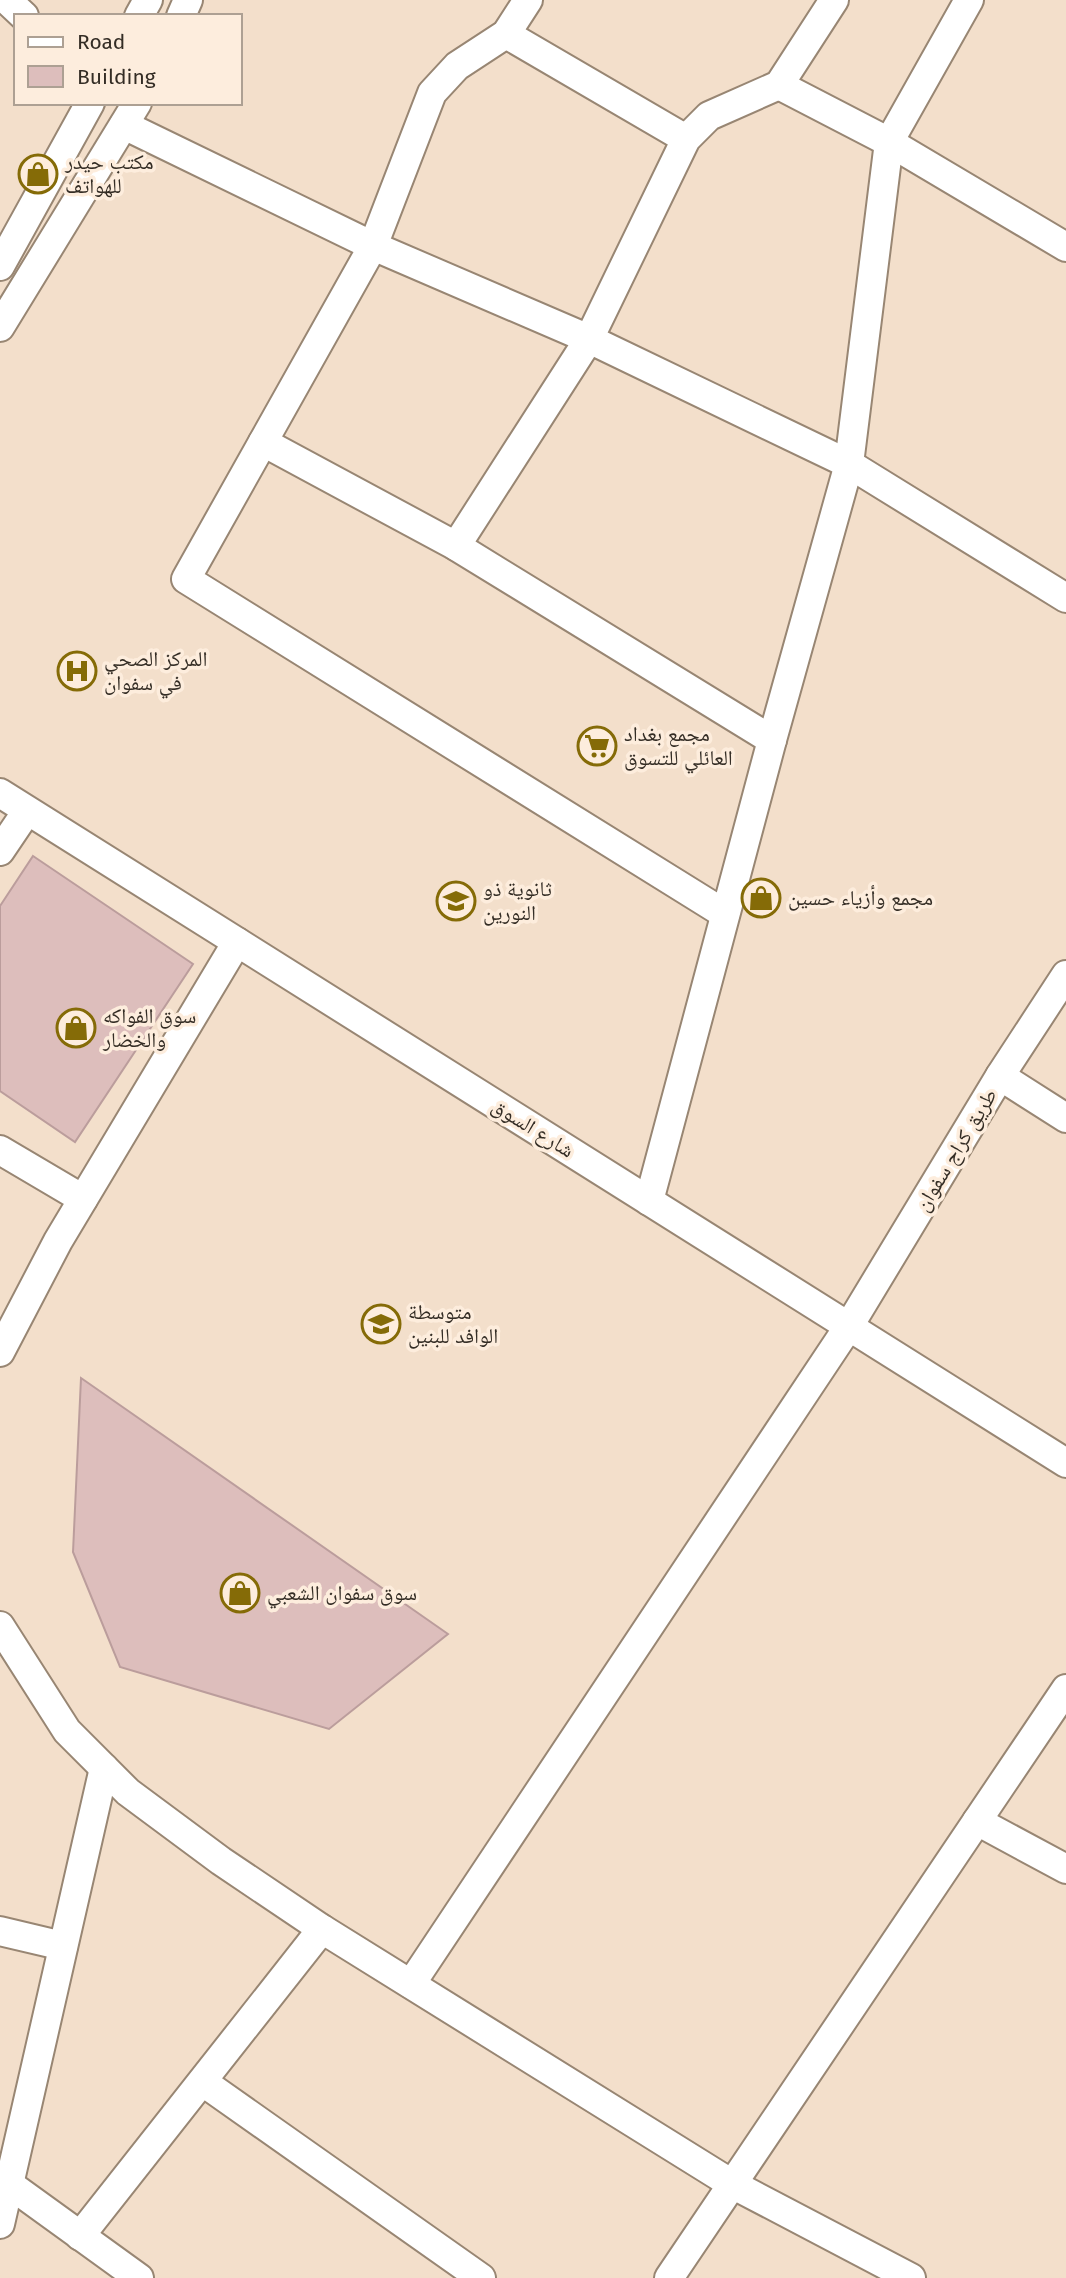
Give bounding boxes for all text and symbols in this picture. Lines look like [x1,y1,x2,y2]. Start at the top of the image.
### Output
legend [14,14,242,105]
text: Road [77,29,125,55]
text: Building [77,64,156,90]
place label: مكتب حيدر للهواتف [64,149,153,199]
shop icon: مكتب حيدر للهواتف [17,153,59,195]
place label: المركز الصحي في سفوان [104,646,208,699]
hospital icon: المركز الصحي في سفوان [56,650,98,692]
place label: مجمع بغداد العائلي للتسوق [624,721,733,774]
supermarket icon: مجمع بغداد العائلي للتسوق [576,725,618,767]
place label: ثانوية ذو النورين [483,876,552,926]
shop icon: مجمع وأزياء حسين [740,877,782,919]
school or university icon: ثانوية ذو النورين [435,880,477,922]
place label: مجمع وأزياء حسين [788,885,933,911]
place label: سوق الفواكه والخضار [102,1003,196,1053]
shop icon: سوق الفواكه والخضار [55,1007,97,1049]
street label: طريق كراج سفوان [909,1084,1003,1216]
street label: شارع السوق [487,1093,579,1163]
place label: متوسطة الوافد للبنين [408,1299,498,1349]
school or university icon: متوسطة الوافد للبنين [360,1303,402,1345]
shop icon: سوق سفوان الشعبي [219,1572,261,1614]
place label: سوق سفوان الشعبي [267,1580,417,1609]

